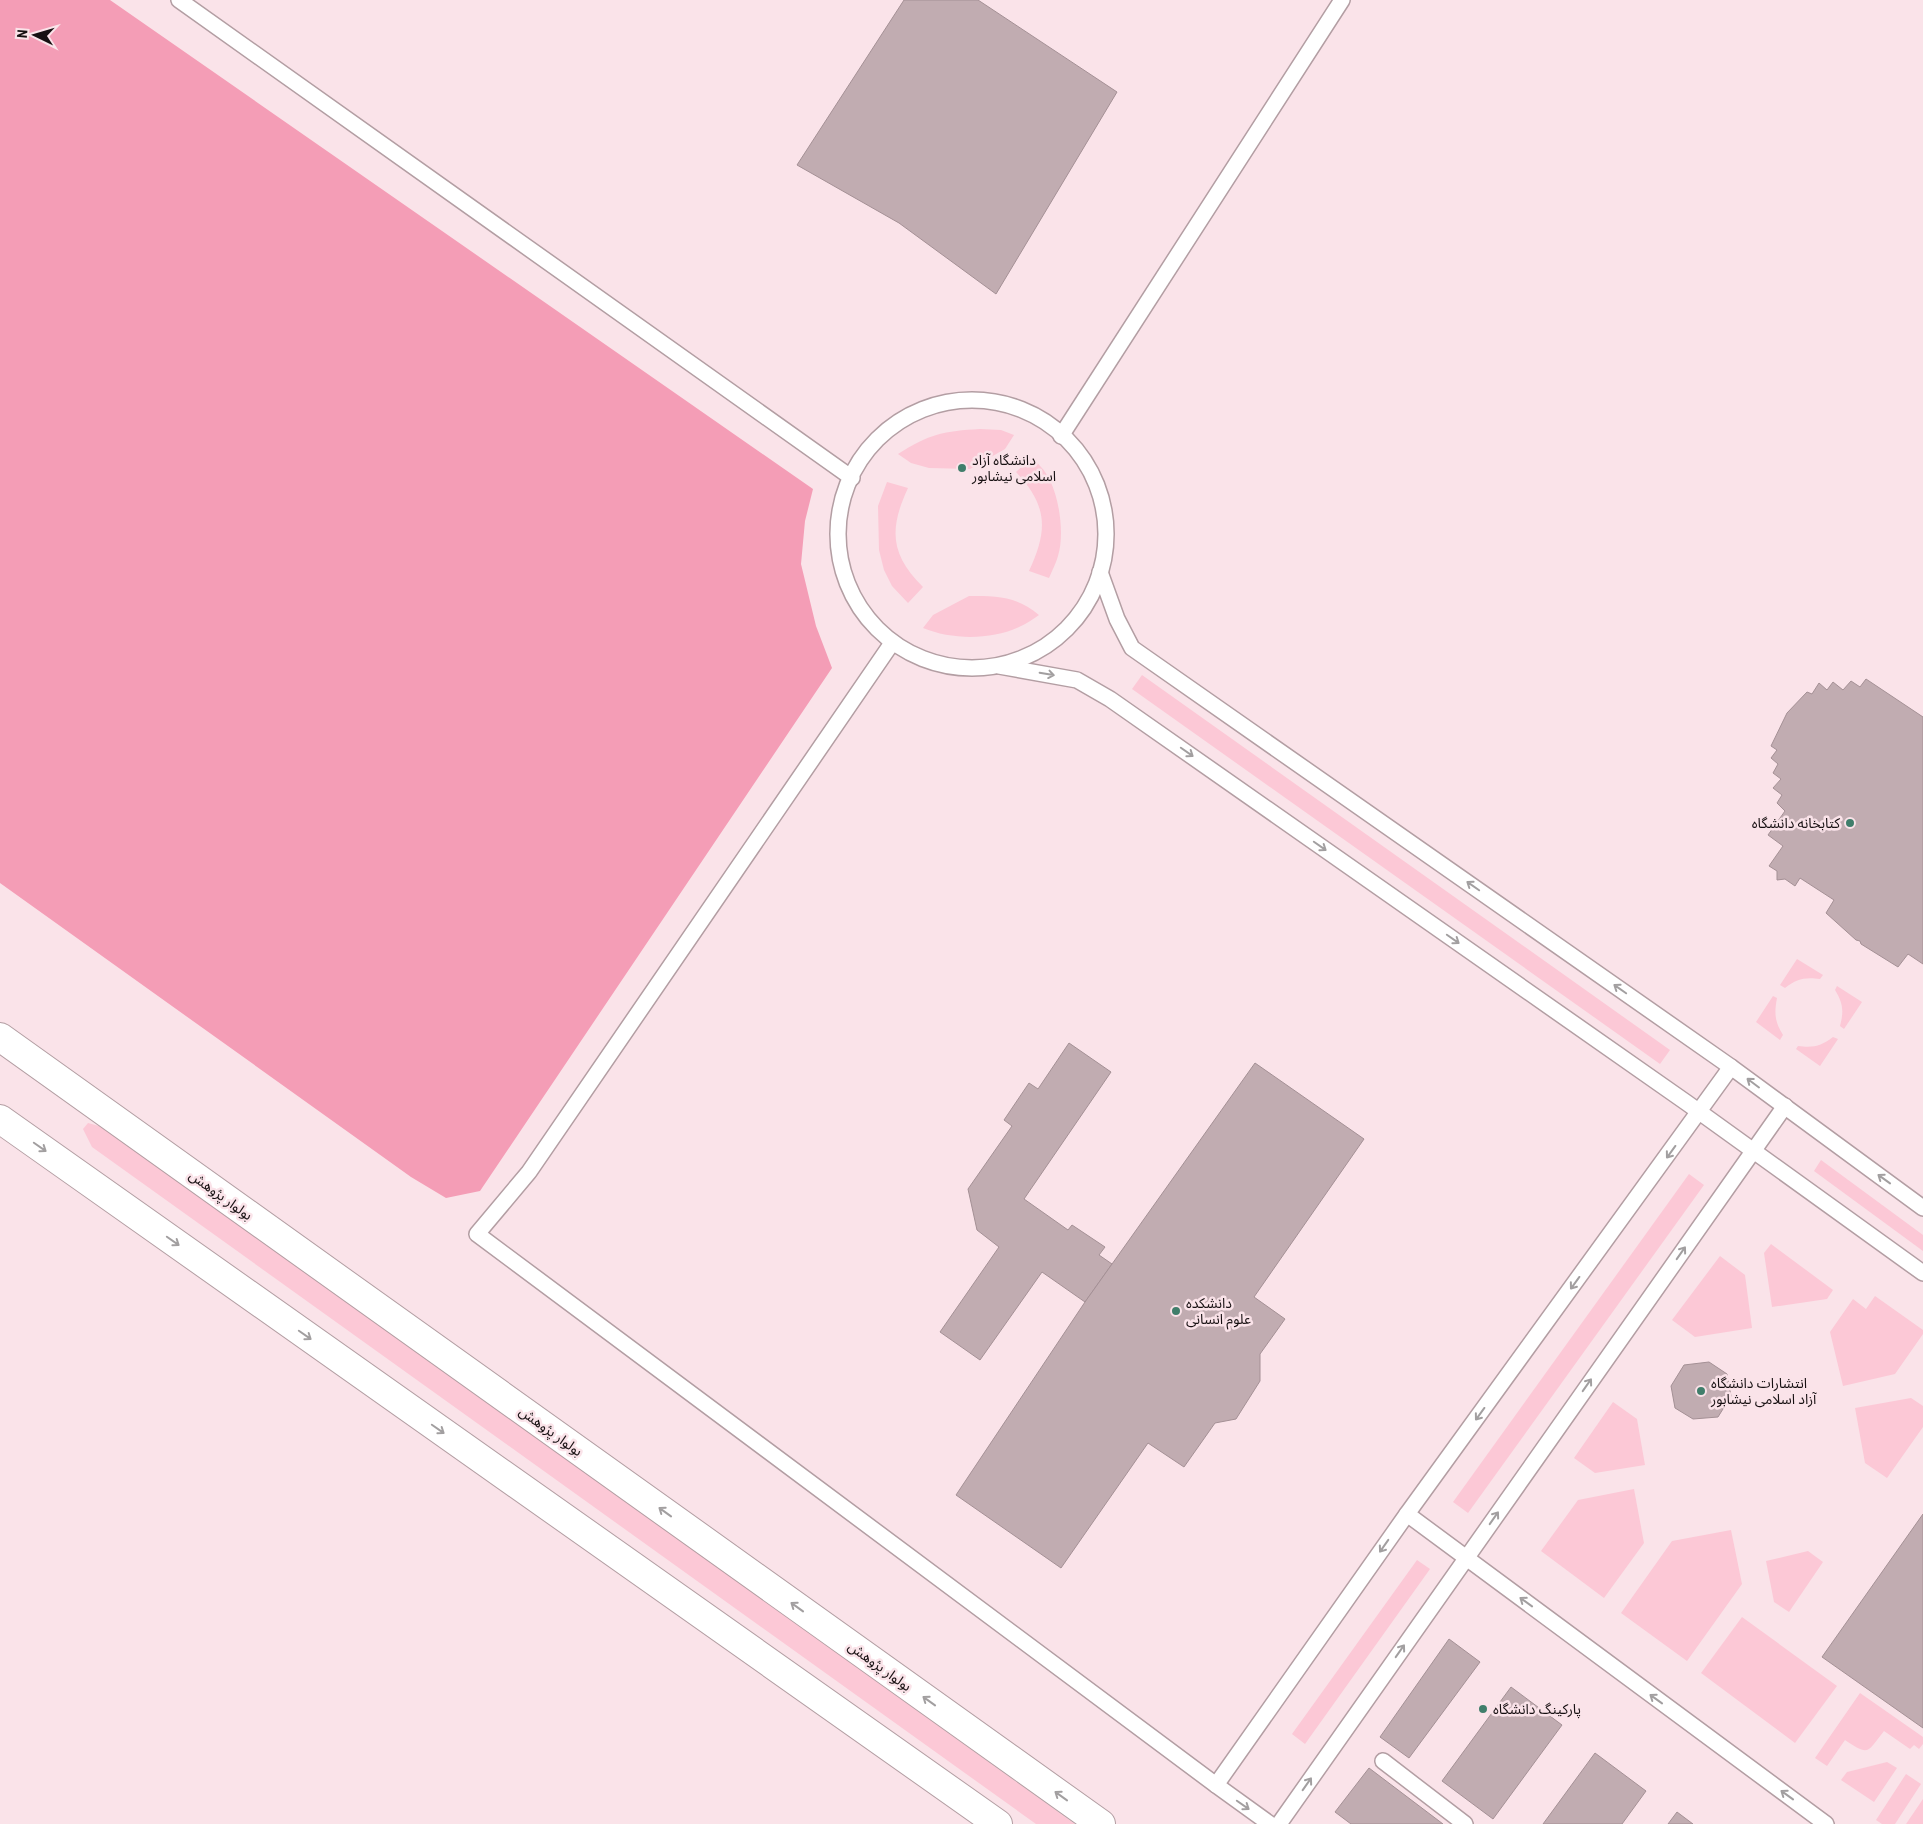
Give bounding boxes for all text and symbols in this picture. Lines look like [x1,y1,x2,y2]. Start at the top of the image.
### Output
north arrow [10,10,60,60]
text: N [14,29,30,39]
place label: دانشگاه آزاد اسلامی نیشابور [971,452,1056,485]
marker: دانشگاه آزاد اسلامی نیشابور [956,462,968,474]
one-way arrow [1039,670,1055,680]
one-way arrow [1180,747,1194,757]
place label: کتابخانه دانشگاه [1752,815,1840,831]
marker: کتابخانه دانشگاه [1844,817,1856,829]
one-way arrow [1313,840,1326,851]
one-way arrow [1466,881,1480,891]
one-way arrow [1446,934,1460,944]
one-way arrow [1613,984,1627,994]
one-way arrow [1746,1078,1760,1088]
one-way arrow [33,1142,46,1153]
one-way arrow [1666,1144,1676,1158]
street label: بولوار پژوهش [185,1167,256,1225]
one-way arrow [1877,1174,1891,1184]
one-way arrow [165,1236,179,1246]
one-way arrow [1676,1246,1686,1260]
one-way arrow [1570,1276,1580,1290]
place label: دانشکده علوم انسانی [1186,1295,1251,1330]
marker: دانشکده علوم انسانی [1170,1305,1182,1317]
one-way arrow [298,1330,312,1340]
place label: انتشارات دانشگاه آزاد اسلامی نیشابور [1710,1375,1817,1408]
one-way arrow [1582,1379,1593,1392]
marker: انتشارات دانشگاه آزاد اسلامی نیشابور [1695,1385,1707,1397]
street label: بولوار پژوهش [515,1403,586,1461]
one-way arrow [1474,1407,1485,1420]
one-way arrow [431,1424,445,1434]
one-way arrow [658,1507,672,1517]
one-way arrow [1489,1511,1499,1525]
one-way arrow [1379,1539,1389,1553]
one-way arrow [1519,1597,1533,1607]
one-way arrow [790,1602,804,1612]
street label: بولوار پژوهش [844,1638,915,1696]
one-way arrow [1395,1644,1405,1658]
one-way arrow [1650,1693,1663,1704]
one-way arrow [922,1696,936,1706]
place label: پارکینگ دانشگاه [1493,1701,1581,1719]
marker: پارکینگ دانشگاه [1477,1703,1489,1715]
one-way arrow [1302,1777,1312,1791]
one-way arrow [1780,1790,1794,1800]
one-way arrow [1054,1791,1068,1801]
one-way arrow [1236,1800,1250,1810]

